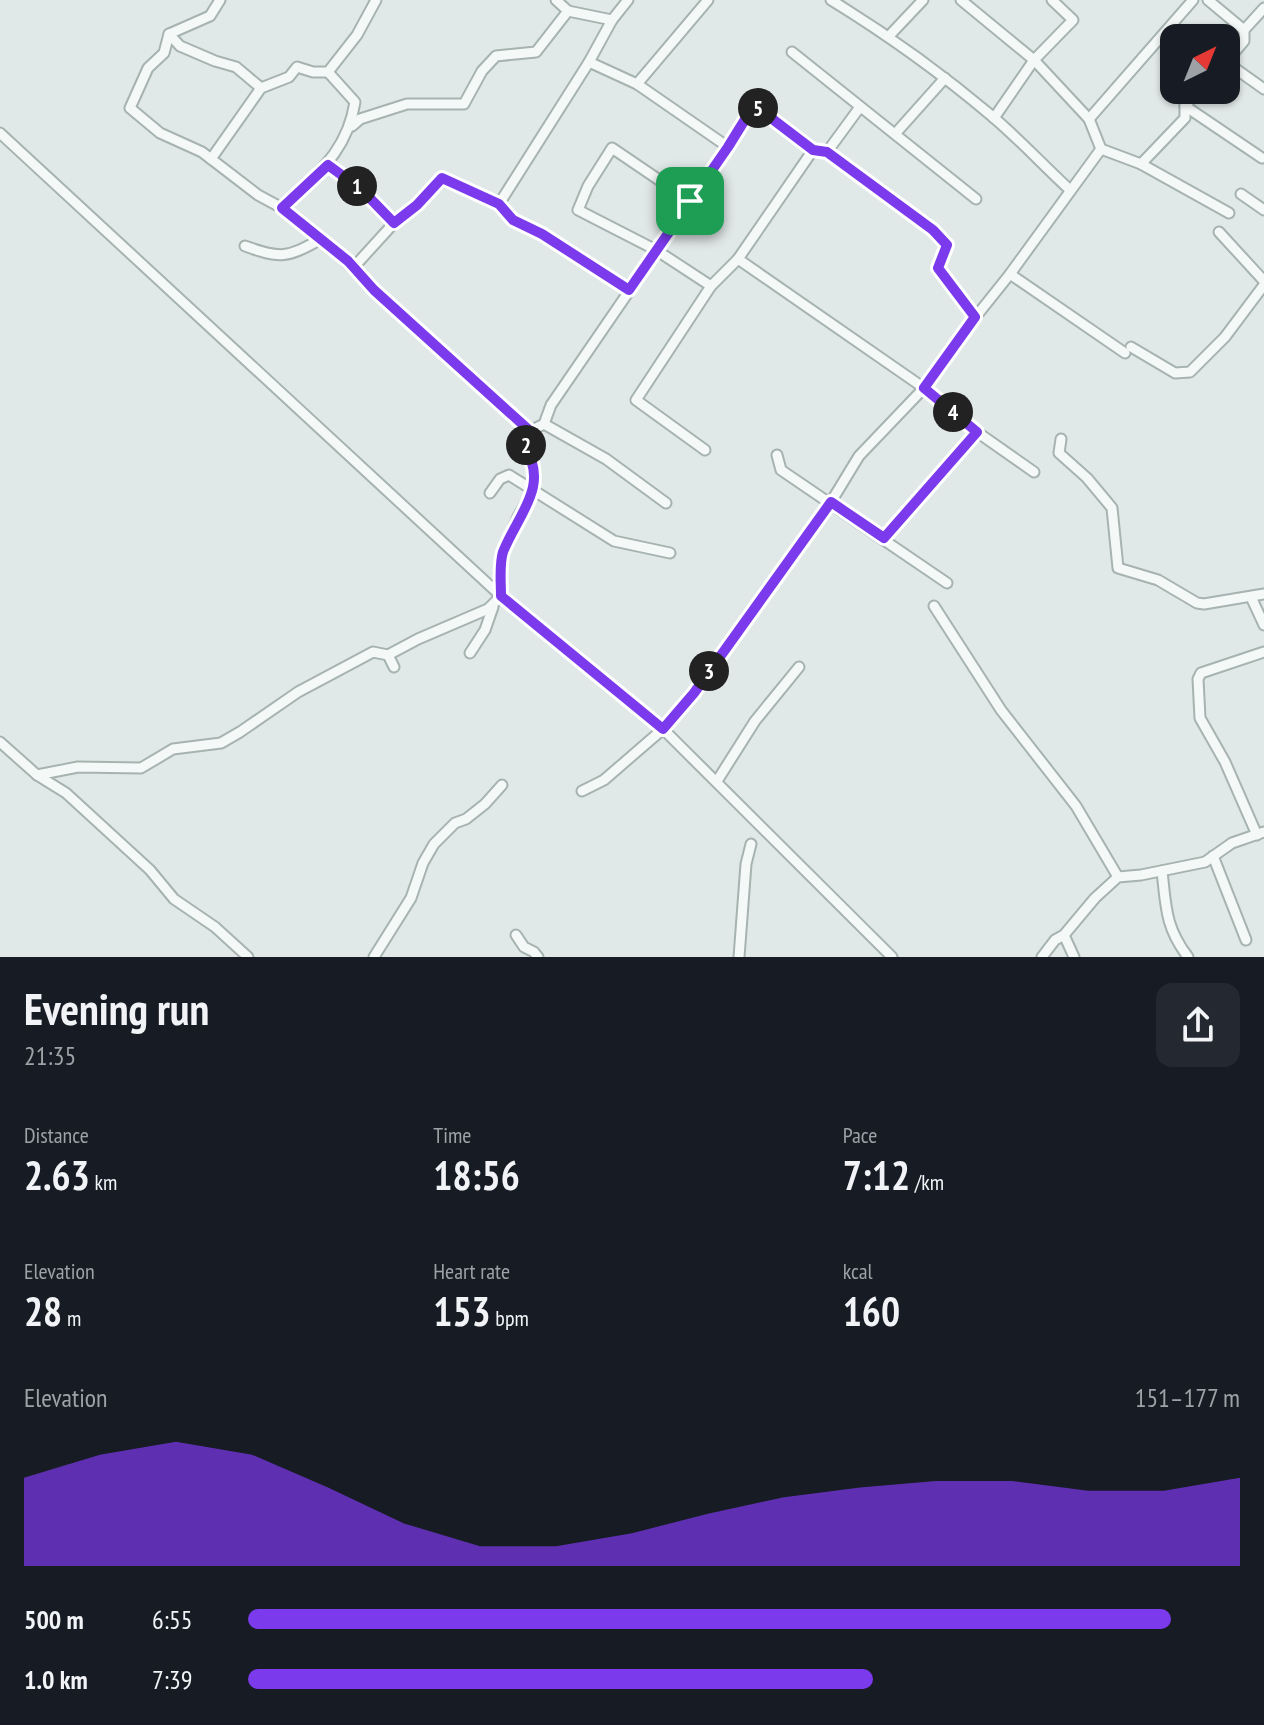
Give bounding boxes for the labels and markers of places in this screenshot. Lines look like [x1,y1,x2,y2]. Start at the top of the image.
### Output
pin: 5 [738,88,778,128]
pin: 1 [337,166,377,206]
pin [656,167,724,235]
pin: 4 [933,392,973,432]
pin: 2 [506,425,546,465]
pin: 3 [689,651,729,691]

